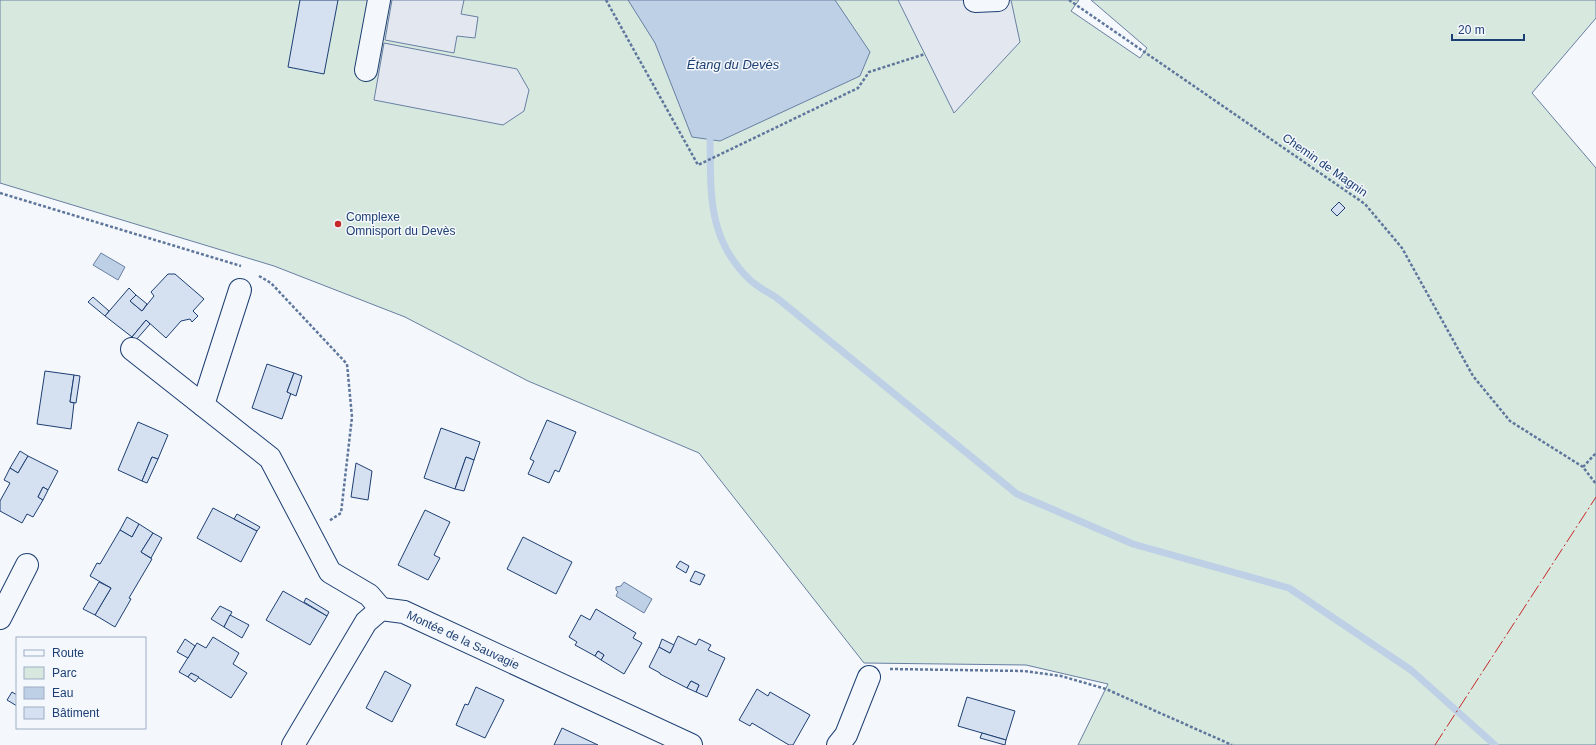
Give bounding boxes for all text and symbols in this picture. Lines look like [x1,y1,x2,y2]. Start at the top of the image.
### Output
scale bar [1452,16,1524,42]
text: 20 m [1458,23,1485,37]
water label: Étang du Devès [687,57,780,72]
street label: Chemin de Magnin [1280,130,1370,200]
place label: Complexe Omnisport du Devès [346,210,455,238]
marker: Complexe Omnisport du Devès [333,219,343,229]
street label: Montée de la Sauvagie [404,608,522,672]
legend [16,637,146,729]
text: Route [52,646,84,660]
text: Parc [52,666,77,680]
text: Eau [52,686,73,700]
text: Bâtiment [52,706,100,720]

